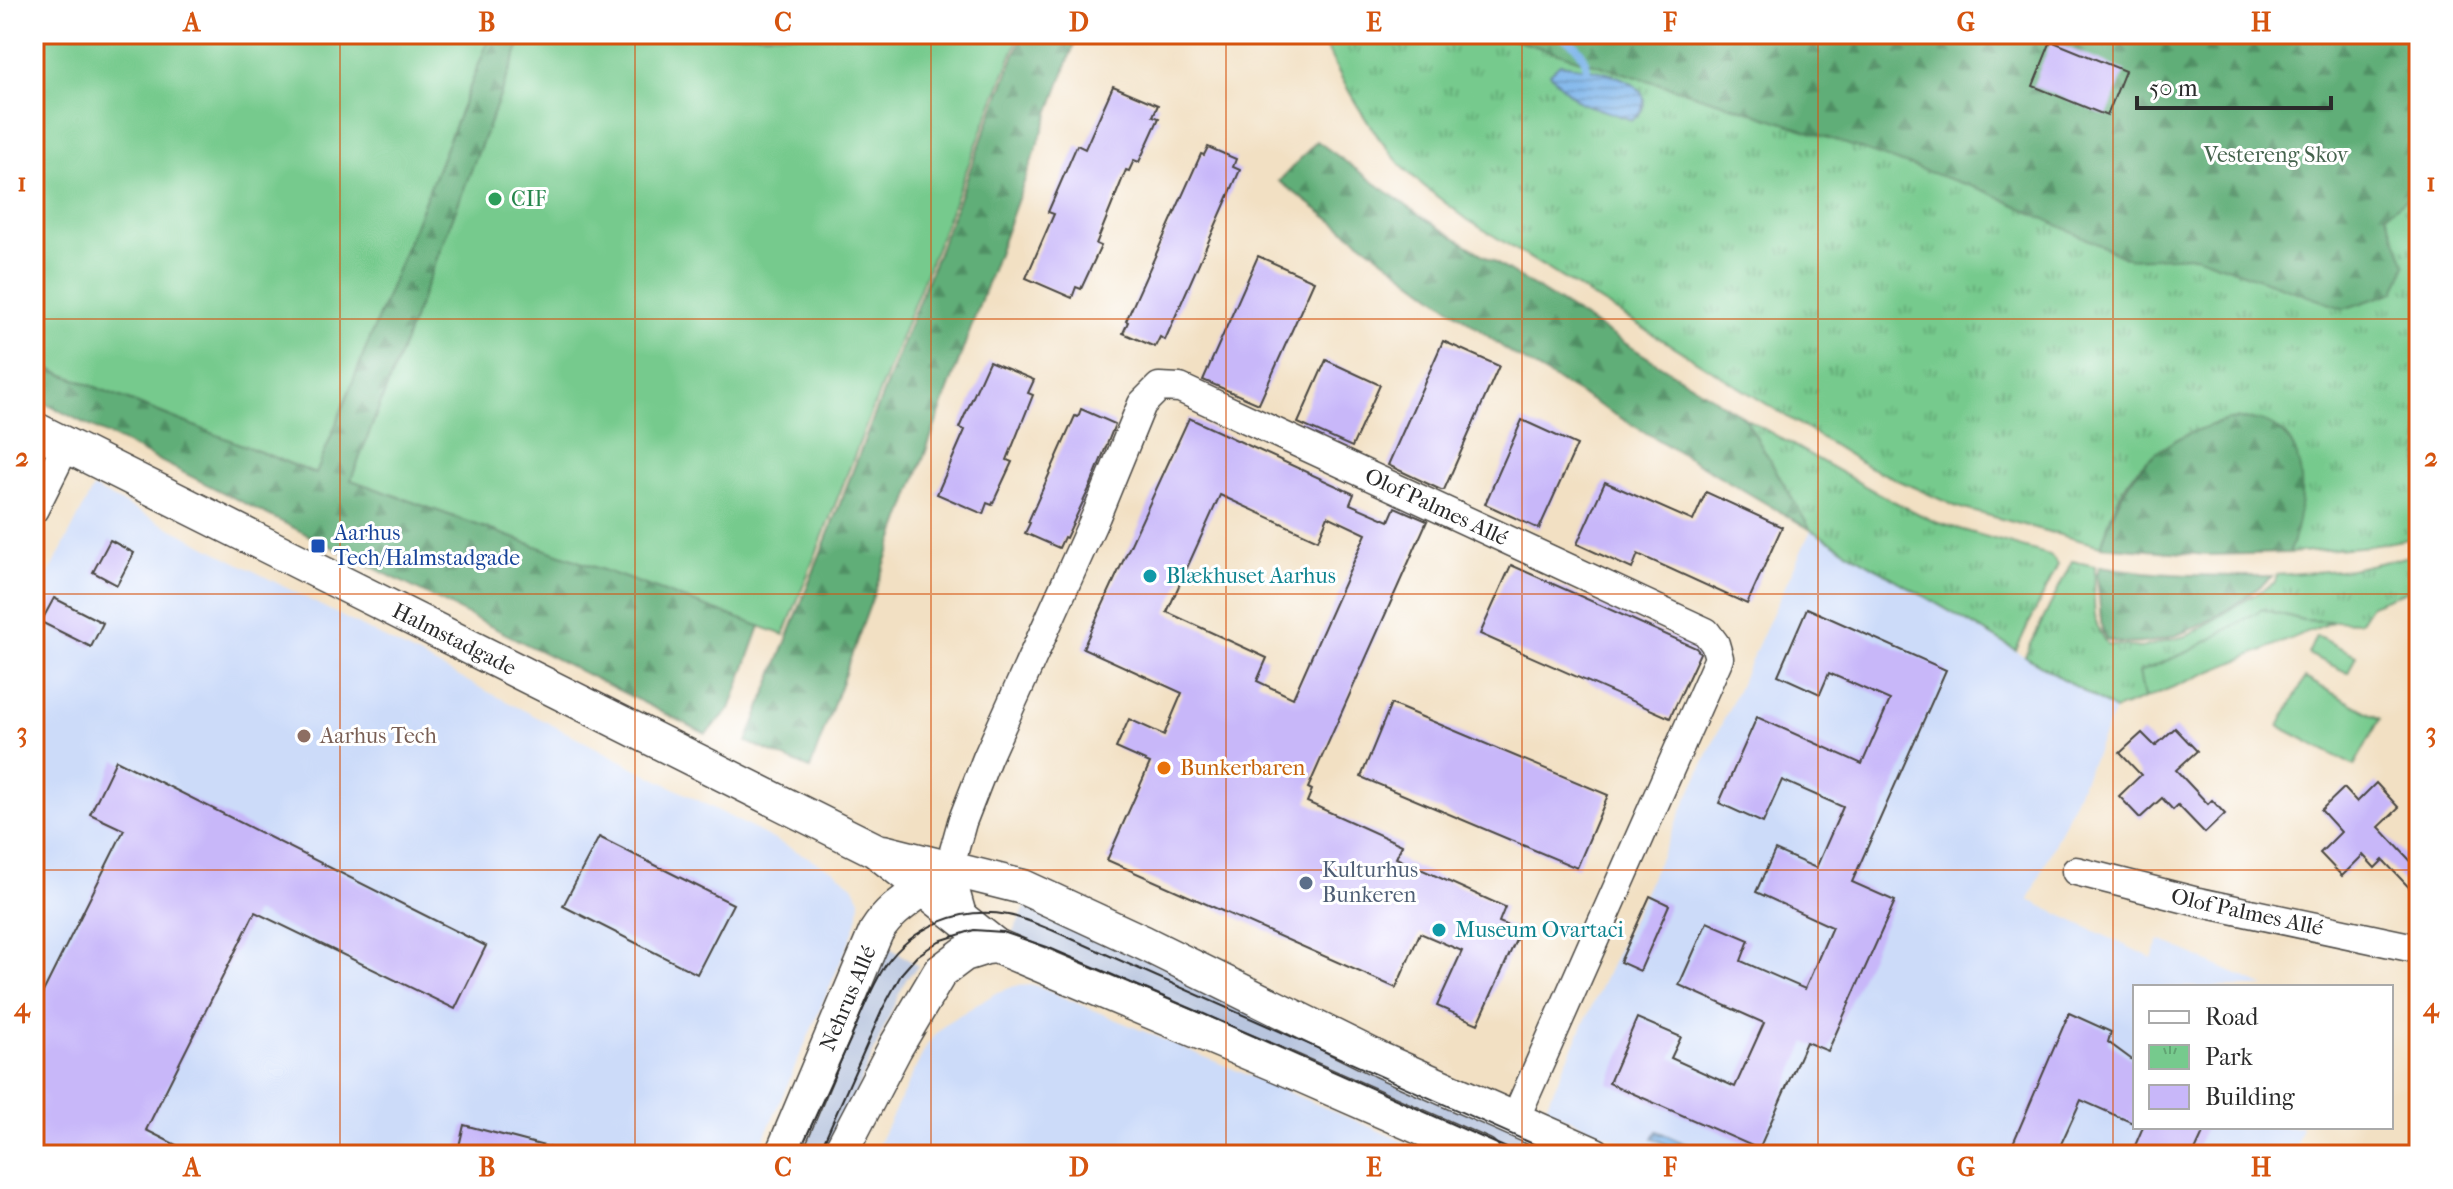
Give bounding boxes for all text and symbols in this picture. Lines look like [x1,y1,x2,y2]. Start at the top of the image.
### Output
text: A [182,7,202,38]
text: B [479,7,496,38]
text: C [774,7,792,38]
text: D [1069,7,1089,38]
text: E [1366,7,1382,38]
text: F [1662,7,1677,38]
text: G [1957,7,1975,38]
text: H [2251,7,2272,38]
scale bar [2137,60,2331,110]
text: 50 m [2149,74,2198,102]
park label: Vestereng Skov [2203,142,2349,168]
text: 1 [17,167,27,198]
text: 1 [2426,167,2436,198]
place label: CIF [511,186,546,212]
marker: CIF [486,190,504,208]
text: 2 [15,442,29,473]
text: 2 [2424,442,2438,473]
street label: Olof Palmes Allé [1361,463,1512,551]
place label: Aarhus Tech/Halmstadgade [333,520,520,571]
marker: Aarhus Tech/Halmstadgade [309,537,327,555]
place label: Blækhuset Aarhus [1166,563,1336,589]
marker: Blækhuset Aarhus [1141,567,1159,585]
street label: Halmstadgade [388,598,521,681]
text: 3 [17,717,27,748]
text: 3 [2426,717,2436,748]
place label: Aarhus Tech [319,723,437,749]
marker: Aarhus Tech [295,727,313,745]
place label: Bunkerbaren [1180,755,1306,781]
marker: Bunkerbaren [1155,759,1173,777]
place label: Kulturhus Bunkeren [1322,857,1418,908]
marker: Kulturhus Bunkeren [1297,874,1315,892]
street label: Olof Palmes Allé [2168,883,2326,941]
place label: Museum Ovartaci [1455,917,1624,943]
marker: Museum Ovartaci [1430,921,1448,939]
street label: Nehrus Allé [814,942,882,1055]
legend [2133,985,2393,1129]
text: 4 [13,992,31,1024]
text: 4 [2422,992,2440,1024]
text: Road [2205,1003,2259,1031]
text: Park [2205,1043,2253,1071]
text: Building [2205,1083,2296,1111]
text: A [182,1152,202,1183]
text: B [479,1152,496,1183]
text: C [774,1152,792,1183]
text: D [1069,1152,1089,1183]
text: E [1366,1152,1382,1183]
text: F [1662,1152,1677,1183]
text: G [1957,1152,1975,1183]
text: H [2251,1152,2272,1183]

